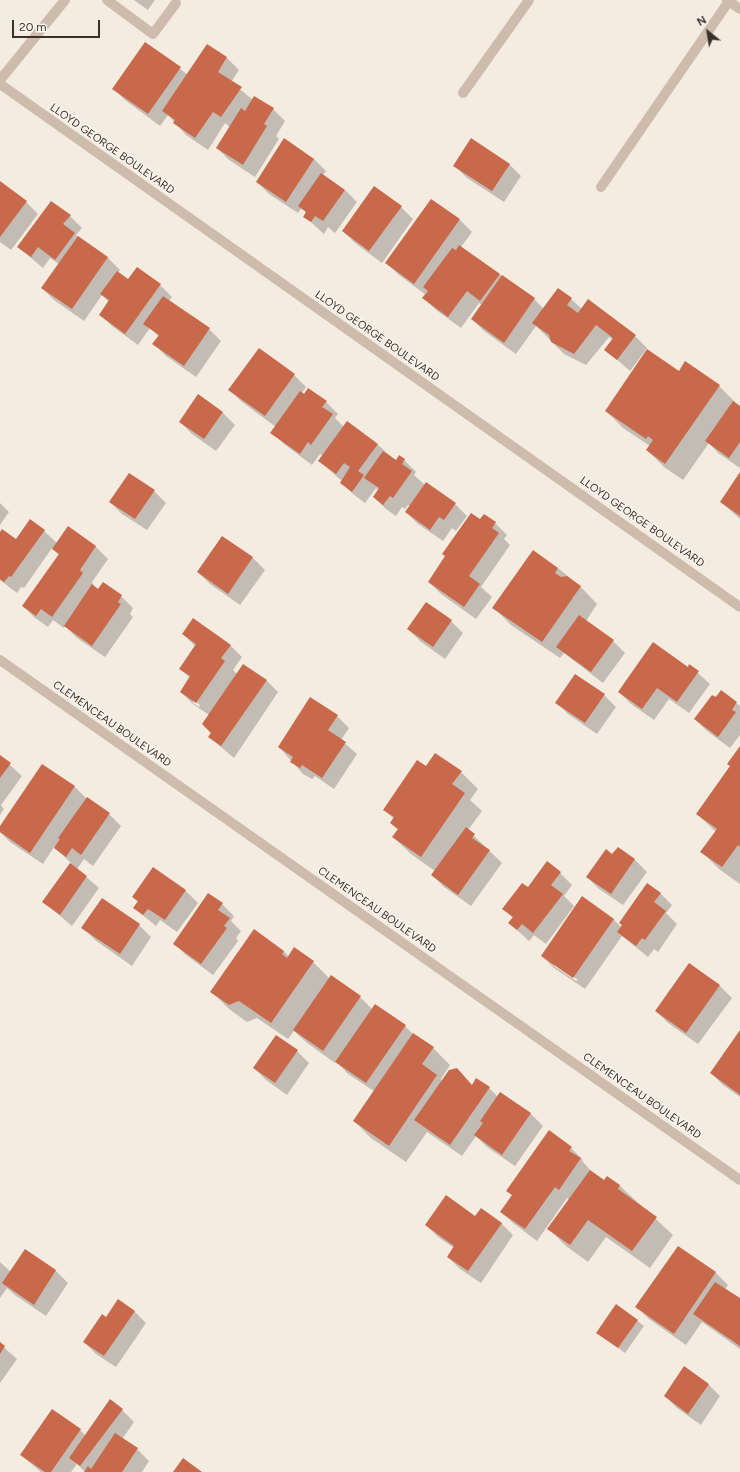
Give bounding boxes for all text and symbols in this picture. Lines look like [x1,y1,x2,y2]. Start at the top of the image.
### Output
scale bar [14,12,102,38]
north arrow [688,12,728,52]
text: N [695,13,709,29]
text: 20 m [19,20,47,34]
street label: LLOYD GEORGE BOULEVARD [47,101,177,197]
street label: LLOYD GEORGE BOULEVARD [312,288,442,384]
street label: LLOYD GEORGE BOULEVARD [577,474,707,570]
street label: CLEMENCEAU BOULEVARD [50,678,174,770]
street label: CLEMENCEAU BOULEVARD [315,864,439,956]
street label: CLEMENCEAU BOULEVARD [580,1050,704,1142]

